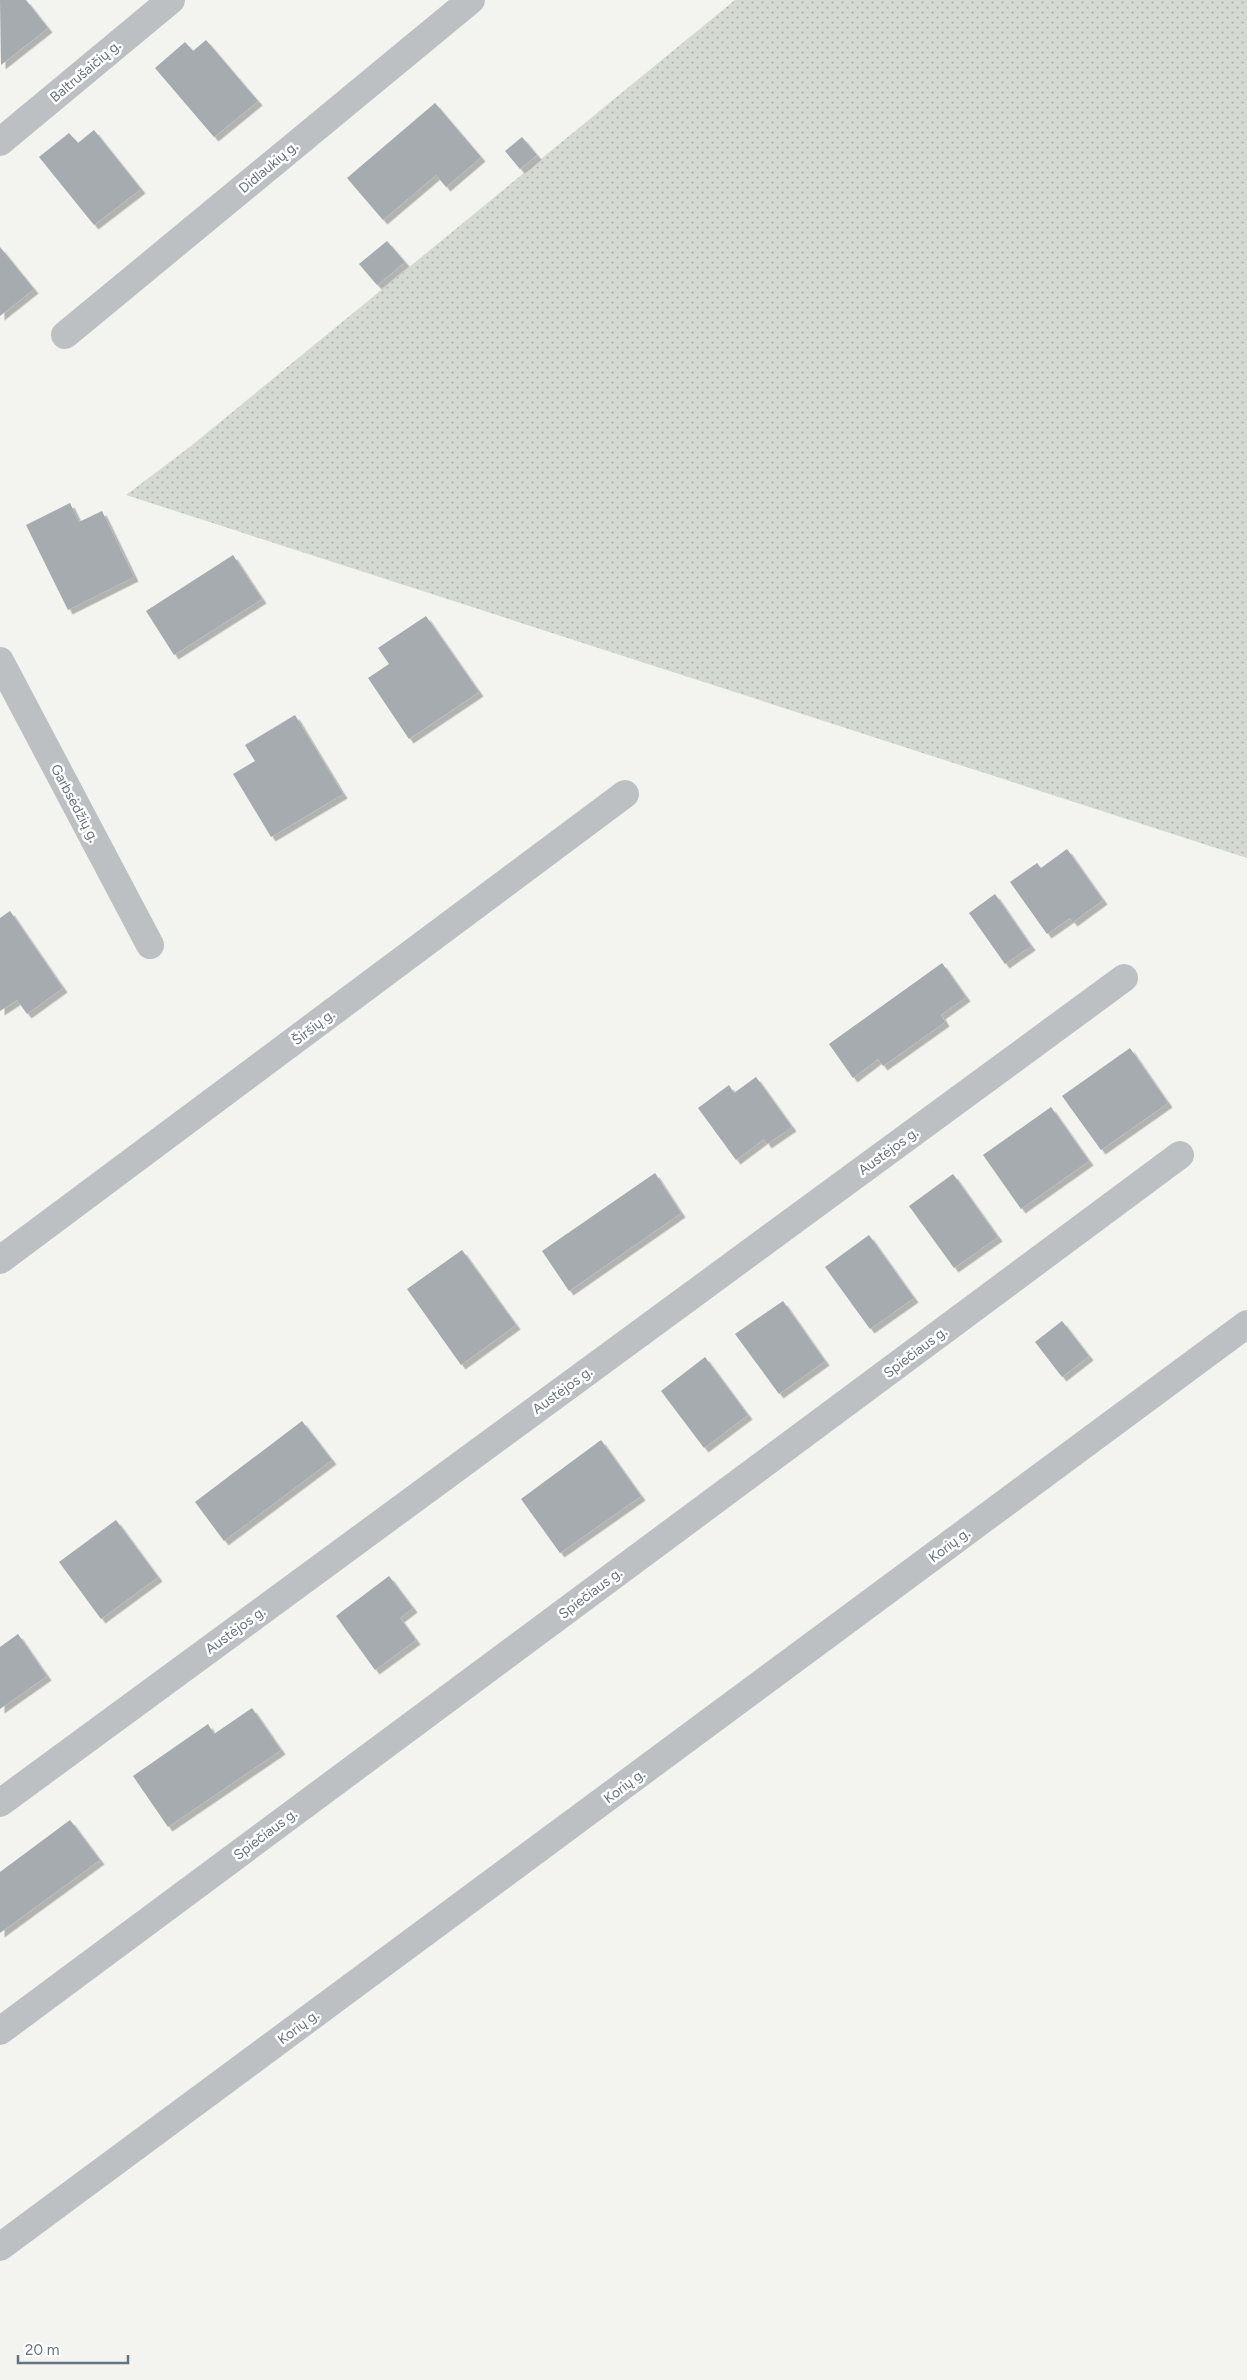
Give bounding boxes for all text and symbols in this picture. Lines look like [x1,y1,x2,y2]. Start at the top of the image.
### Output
street label: Baltrušaičių g. [47,37,124,106]
street label: Didlaukių g. [235,138,301,197]
street label: Garbsėdžių g. [47,761,102,845]
street label: Širšių g. [289,1006,338,1049]
street label: Austėjos g. [855,1124,922,1179]
street label: Spiečiaus g. [880,1323,950,1382]
street label: Austėjos g. [529,1363,596,1418]
street label: Korių g. [925,1524,973,1566]
street label: Spiečiaus g. [555,1564,625,1623]
street label: Austėjos g. [202,1603,269,1658]
street label: Korių g. [600,1765,648,1807]
street label: Spiečiaus g. [230,1805,300,1864]
street label: Korių g. [274,2006,322,2048]
scale bar [18,2332,128,2364]
text: 20 m [25,2341,59,2359]

